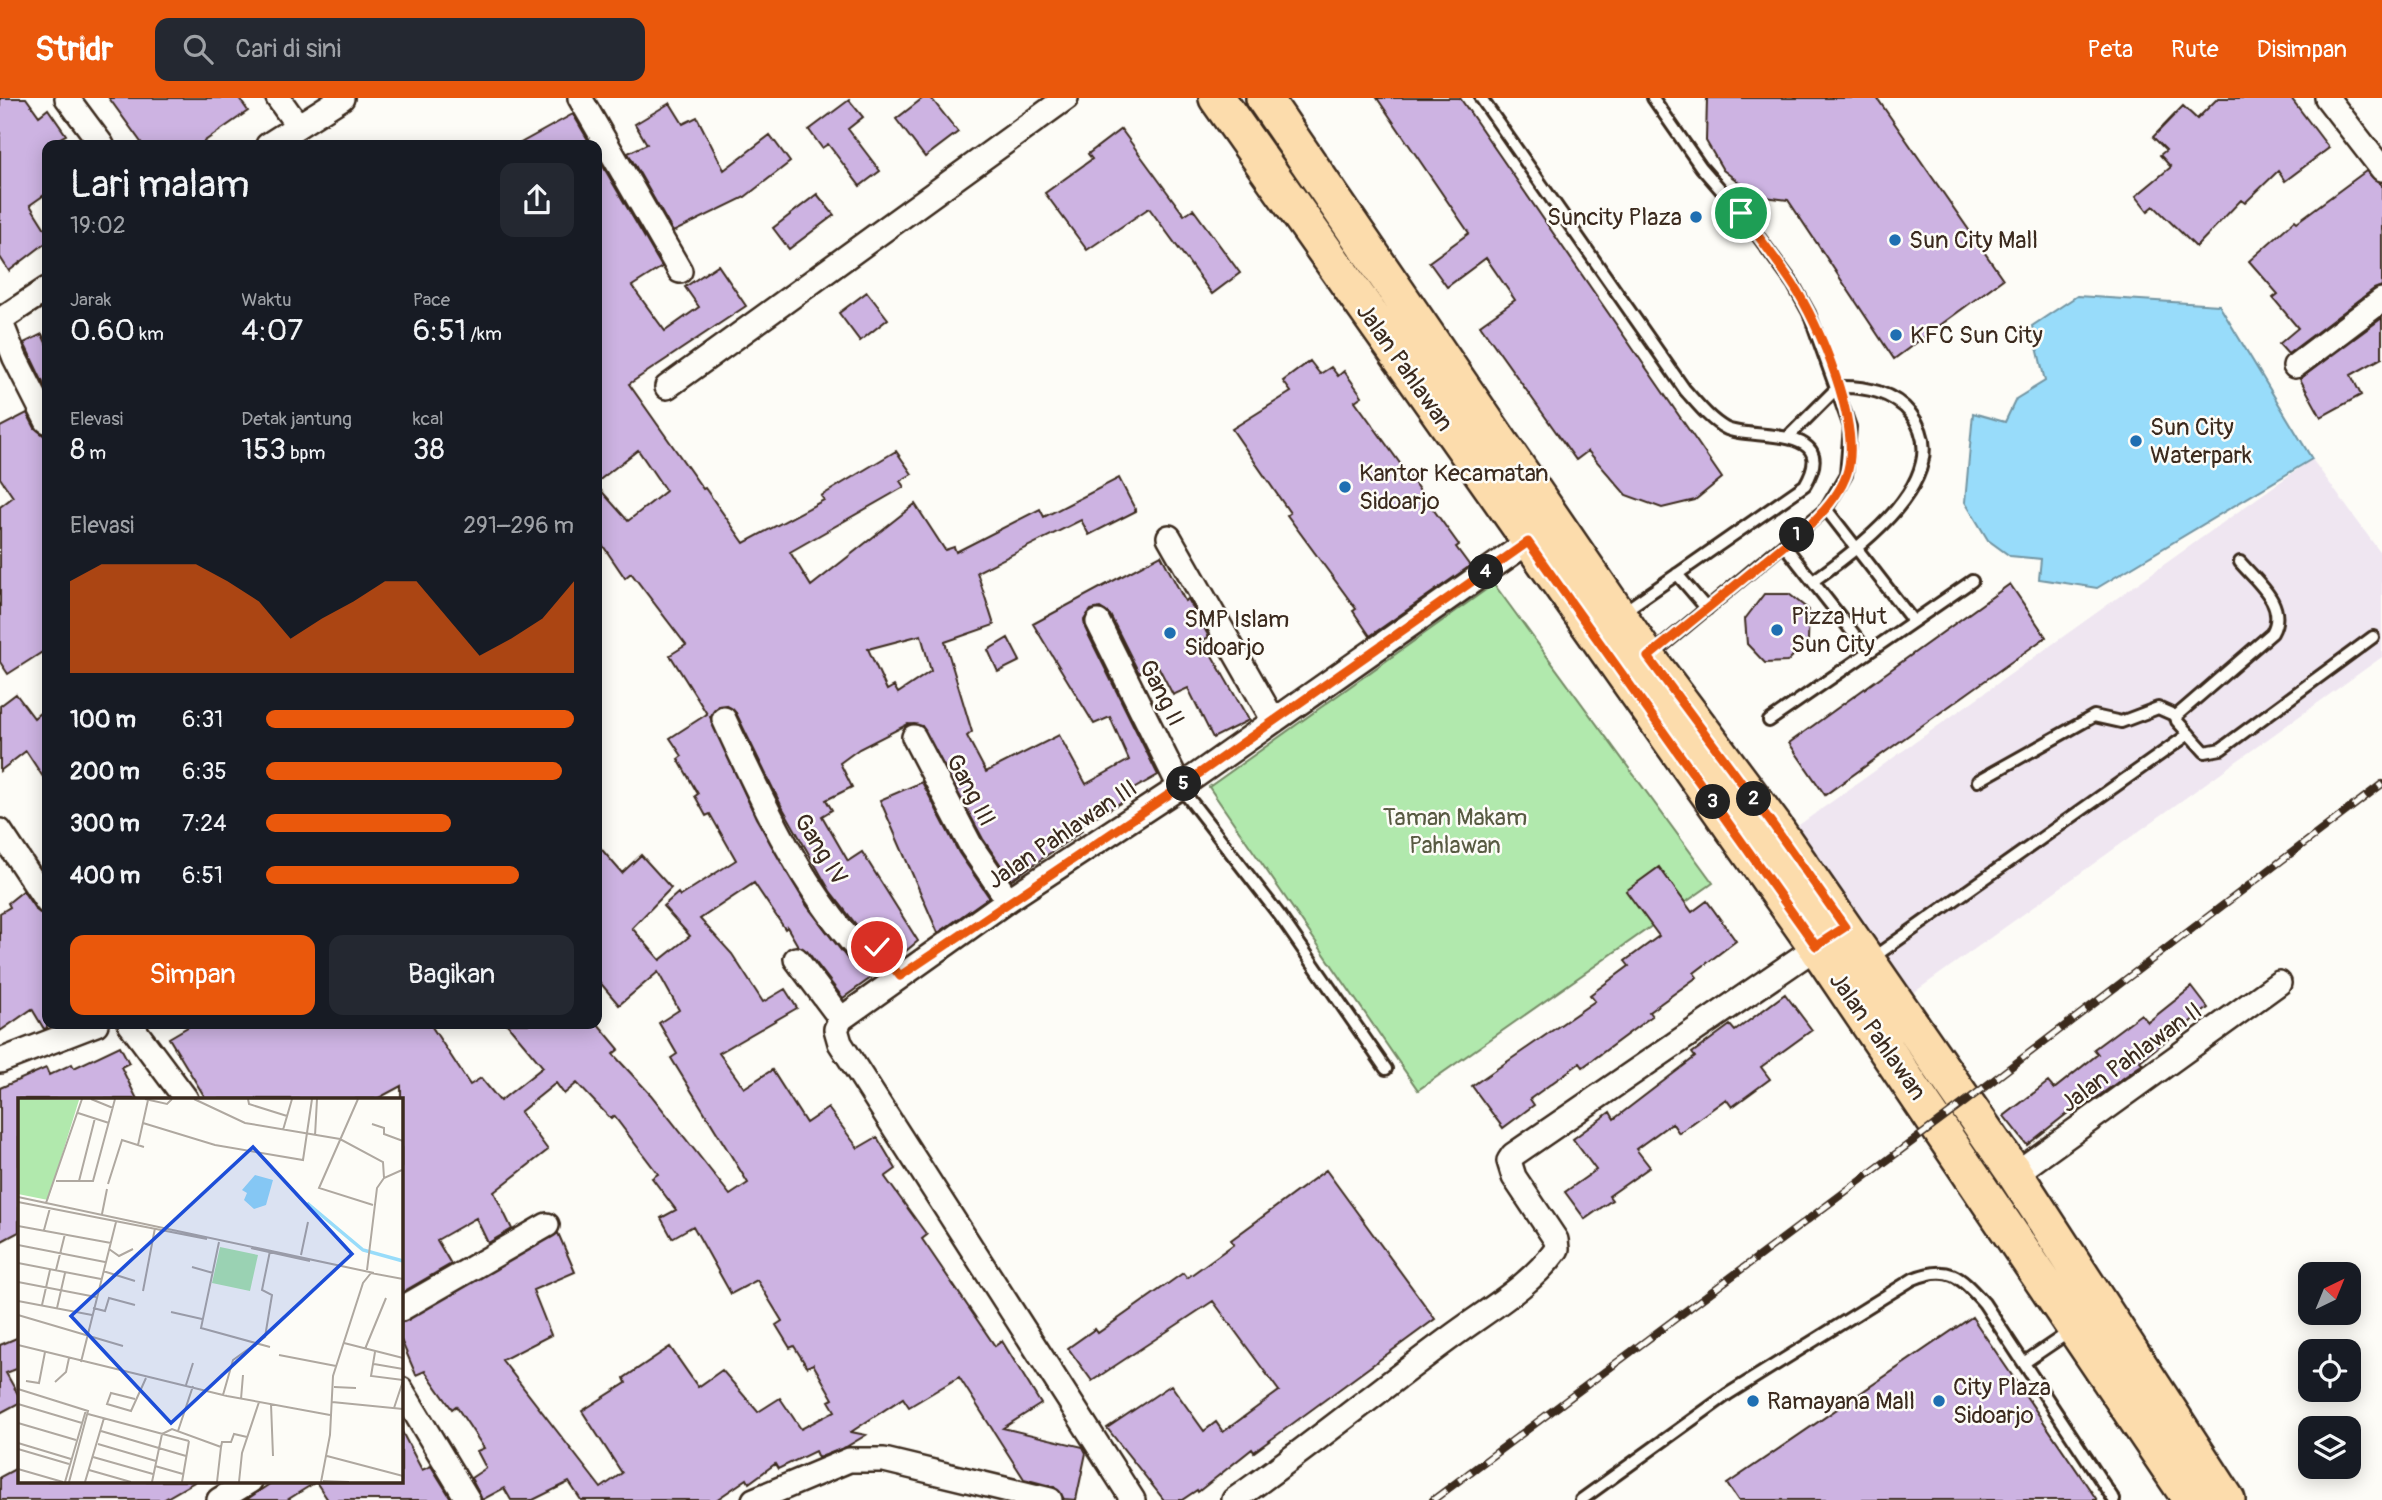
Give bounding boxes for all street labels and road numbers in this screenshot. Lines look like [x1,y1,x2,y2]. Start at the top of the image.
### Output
street label: Jalan Pahlawan [1350,298,1459,437]
street label: Gang II [1133,655,1191,731]
street label: Gang III [940,749,1002,831]
street label: Jalan Pahlawan III [982,773,1143,895]
street label: Gang IV [788,808,854,890]
street label: Jalan Pahlawan [1823,967,1932,1106]
street label: Jalan Pahlawan II [2055,996,2208,1119]

